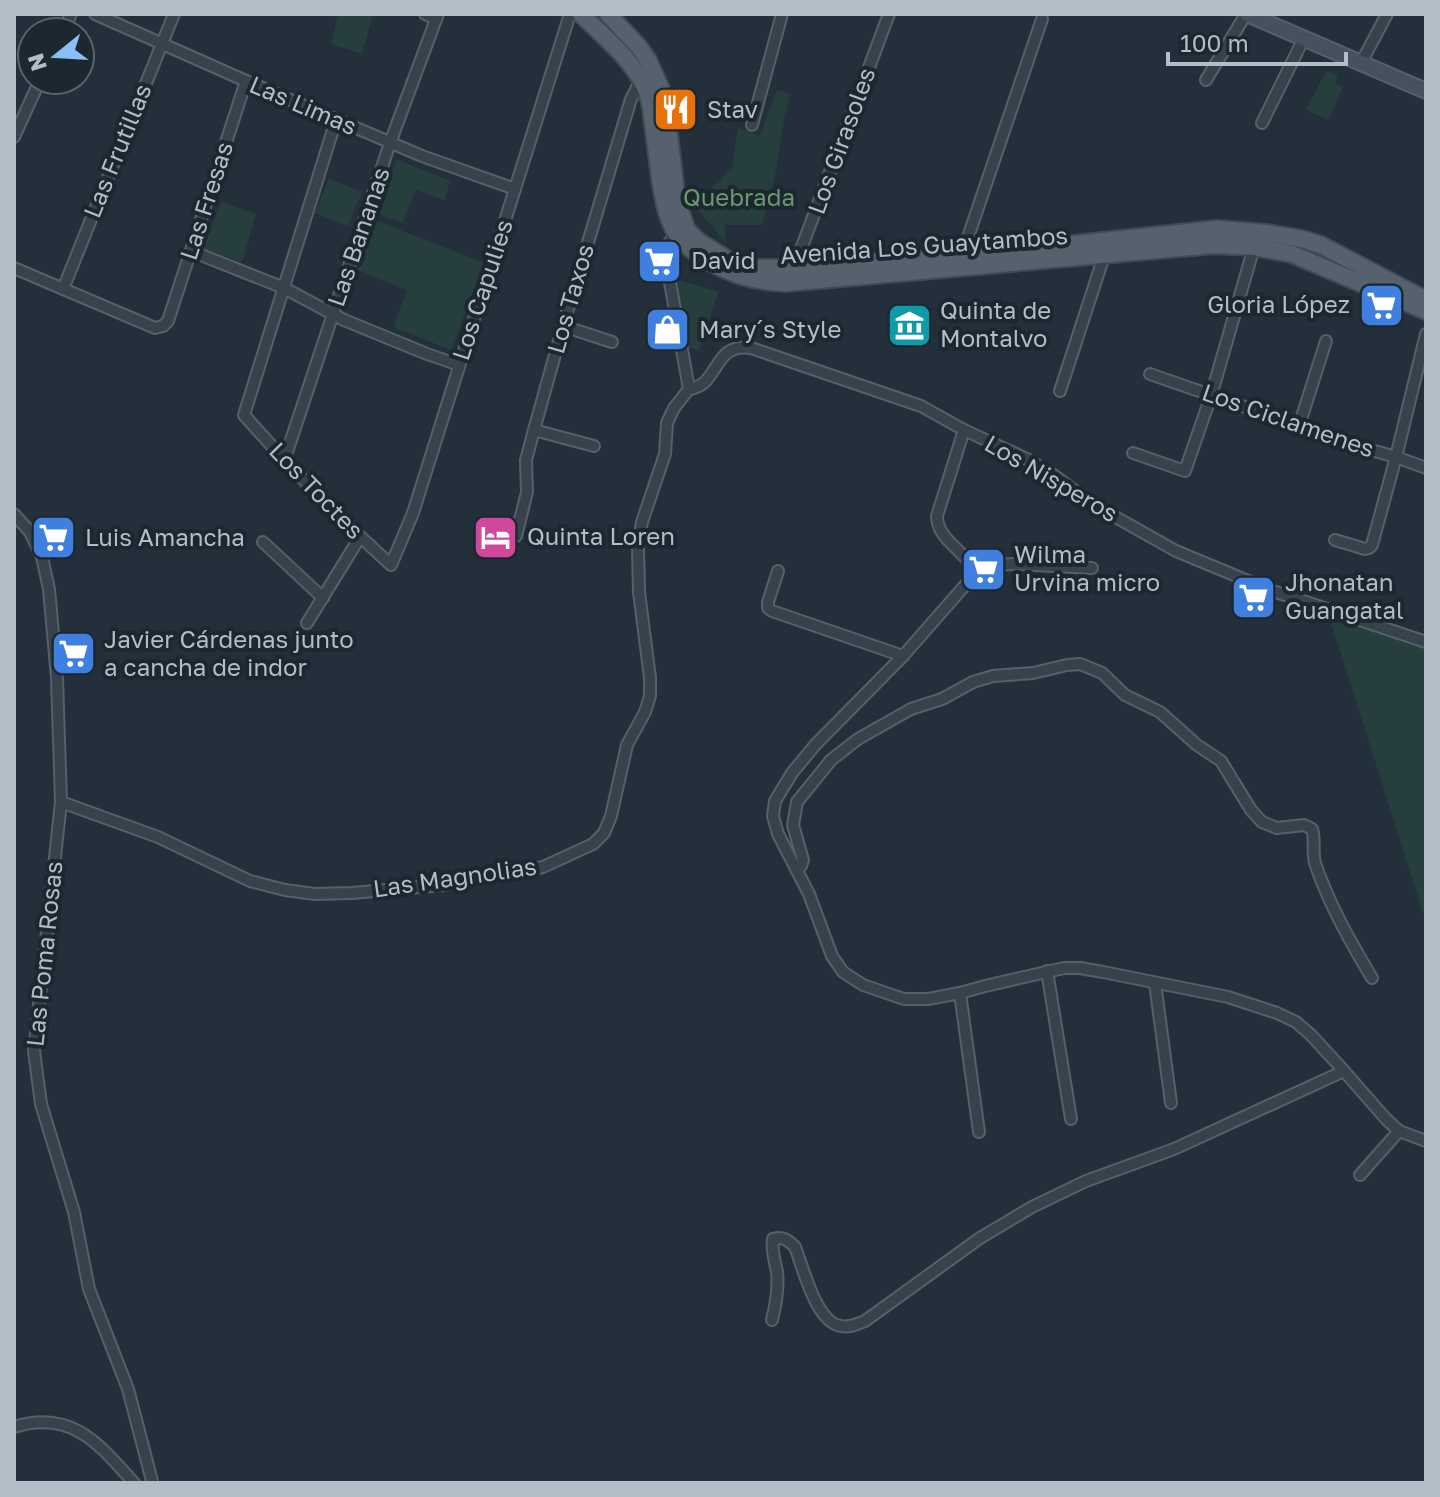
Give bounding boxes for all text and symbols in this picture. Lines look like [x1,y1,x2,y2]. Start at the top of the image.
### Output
north arrow [16,16,96,96]
scale bar [1168,16,1346,66]
text: 100 m [1180,28,1249,57]
text: N [21,50,52,74]
street label: Los Girasoles [801,63,881,218]
street label: Las Limas [246,69,362,140]
street label: Las Frutillas [77,79,157,222]
restaurant icon: Stav [652,86,700,134]
place label: Stav [707,94,758,123]
street label: Las Fresas [173,138,238,263]
street label: Las Bananas [320,163,395,310]
park label: Quebrada [683,182,795,211]
street label: Los Capulies [445,215,518,364]
street label: Avenida Los Guaytambos [779,220,1069,269]
supermarket icon: David [636,237,684,285]
street label: Los Taxos [540,240,599,357]
place label: David [691,245,756,274]
supermarket icon: Gloria López [1357,281,1405,329]
place label: Gloria López [1207,289,1350,318]
place label: Quinta de Montalvo [940,295,1051,352]
museum icon: Quinta de Montalvo [885,301,933,349]
shop icon: Mary´s Style [644,306,692,354]
place label: Mary´s Style [699,314,841,343]
street label: Los Ciclamenes [1199,377,1378,463]
street label: Los Nisperos [980,428,1123,527]
street label: Los Toctes [264,436,370,544]
hotel icon: Quinta Loren [472,513,520,561]
supermarket icon: Luis Amancha [30,514,78,562]
place label: Quinta Loren [527,521,675,550]
place label: Luis Amancha [85,522,245,551]
place label: Wilma Urvina micro [1014,539,1160,596]
supermarket icon: Wilma Urvina micro [959,545,1007,593]
place label: Jhonatan Guangatal [1285,567,1404,624]
supermarket icon: Jhonatan Guangatal [1230,573,1278,621]
place label: Javier Cárdenas junto a cancha de indor [104,624,354,681]
supermarket icon: Javier Cárdenas junto a cancha de indor [49,630,97,678]
street label: Las Magnolias [371,851,538,902]
street label: Las Poma Rosas [19,860,68,1048]

